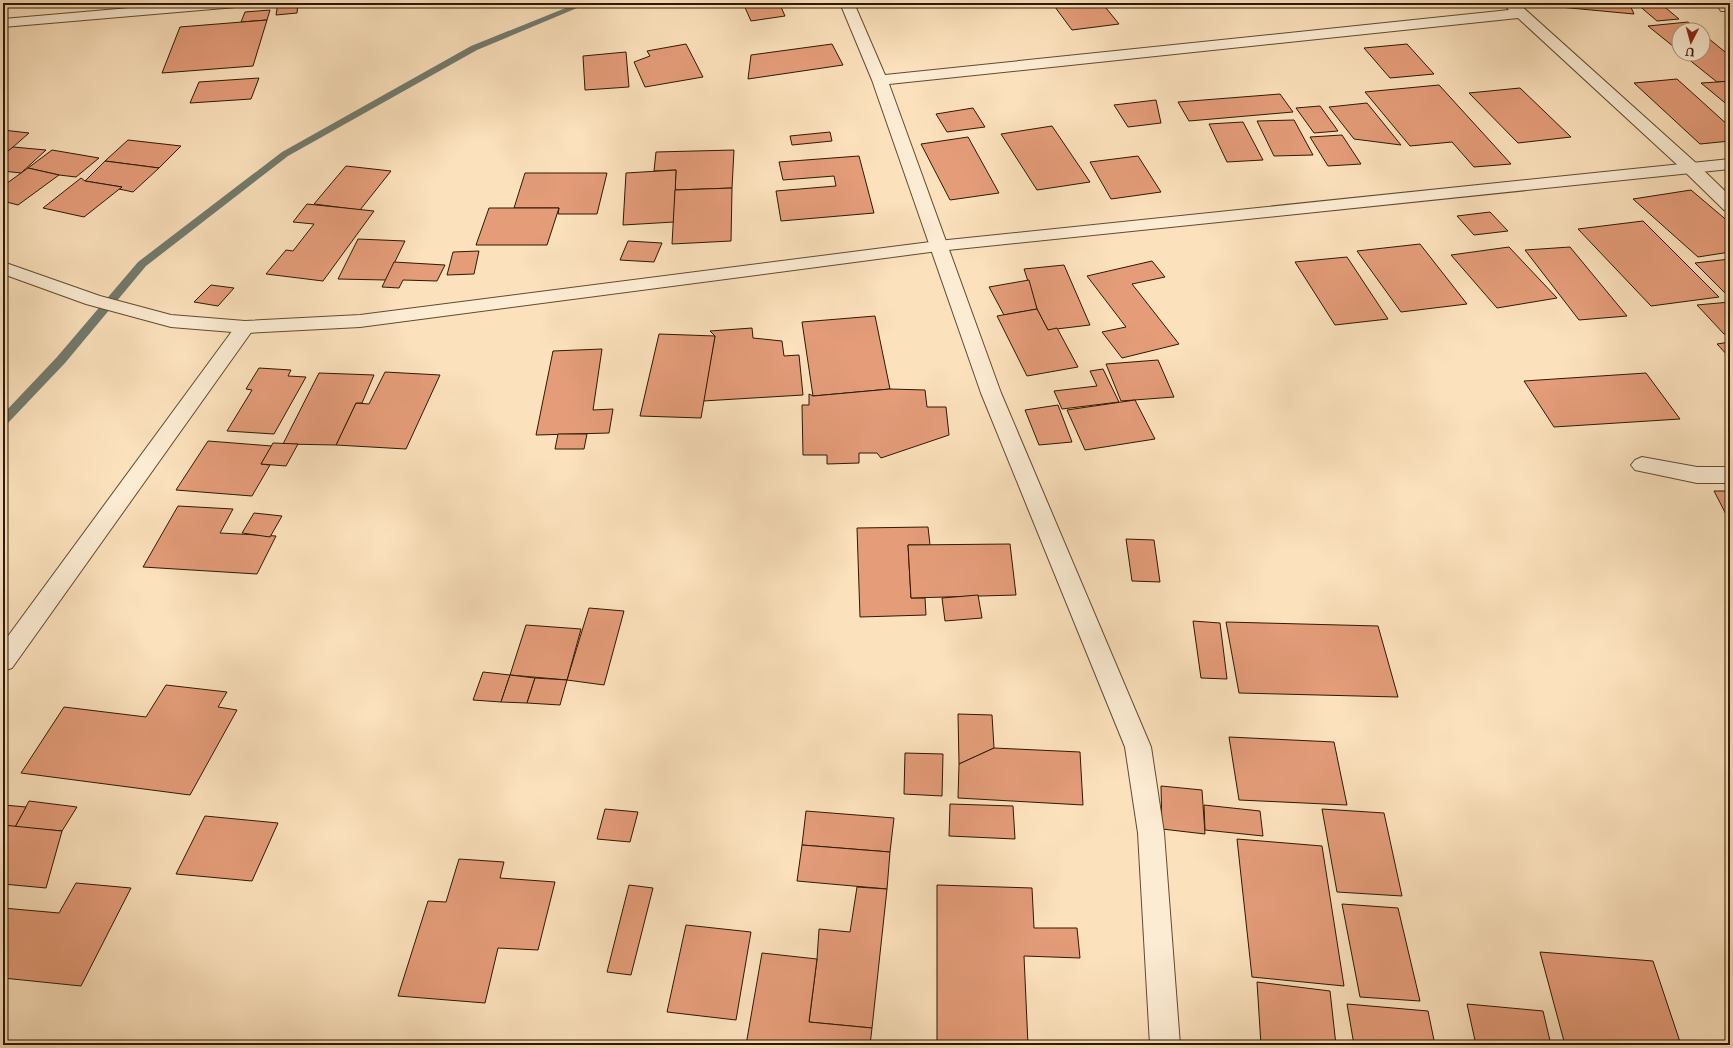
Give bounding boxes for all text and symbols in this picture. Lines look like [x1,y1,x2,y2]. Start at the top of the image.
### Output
north arrow [1671,22,1711,62]
text: U [1684,44,1695,58]

